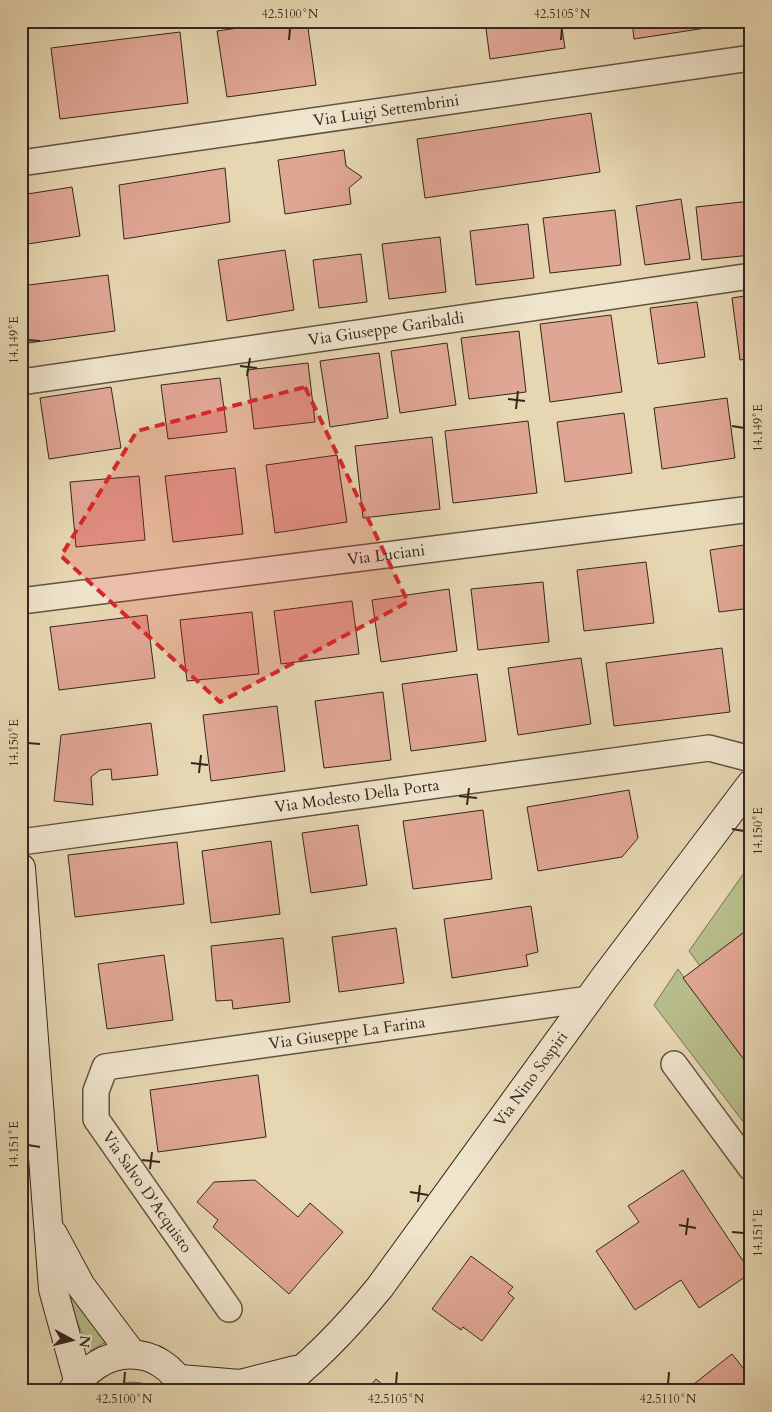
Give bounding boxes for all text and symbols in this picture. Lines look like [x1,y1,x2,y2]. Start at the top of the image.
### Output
text: 42.5100°N [262,6,319,22]
text: 42.5105°N [534,6,591,22]
street label: Via Luigi Settembrini [312,89,461,132]
street label: Via Giuseppe Garibaldi [307,307,466,351]
text: 14.149°E [6,316,22,364]
text: 14.149°E [750,404,766,452]
street label: Via Luciani [346,539,427,571]
text: 14.150°E [6,719,22,767]
street label: Via Modesto Della Porta [273,774,441,818]
text: 14.150°E [750,807,766,855]
street label: Via Giuseppe La Farina [267,1011,427,1055]
street label: Via Nino Sospiri [489,1027,573,1131]
text: 14.151°E [6,1121,22,1169]
street label: Via Salvo D'Acquisto [97,1127,197,1257]
text: 14.151°E [750,1209,766,1257]
north arrow [48,1314,98,1364]
text: N [74,1334,95,1349]
text: 42.5100°N [96,1391,153,1407]
text: 42.5105°N [368,1391,425,1407]
text: 42.5110°N [640,1391,697,1407]

